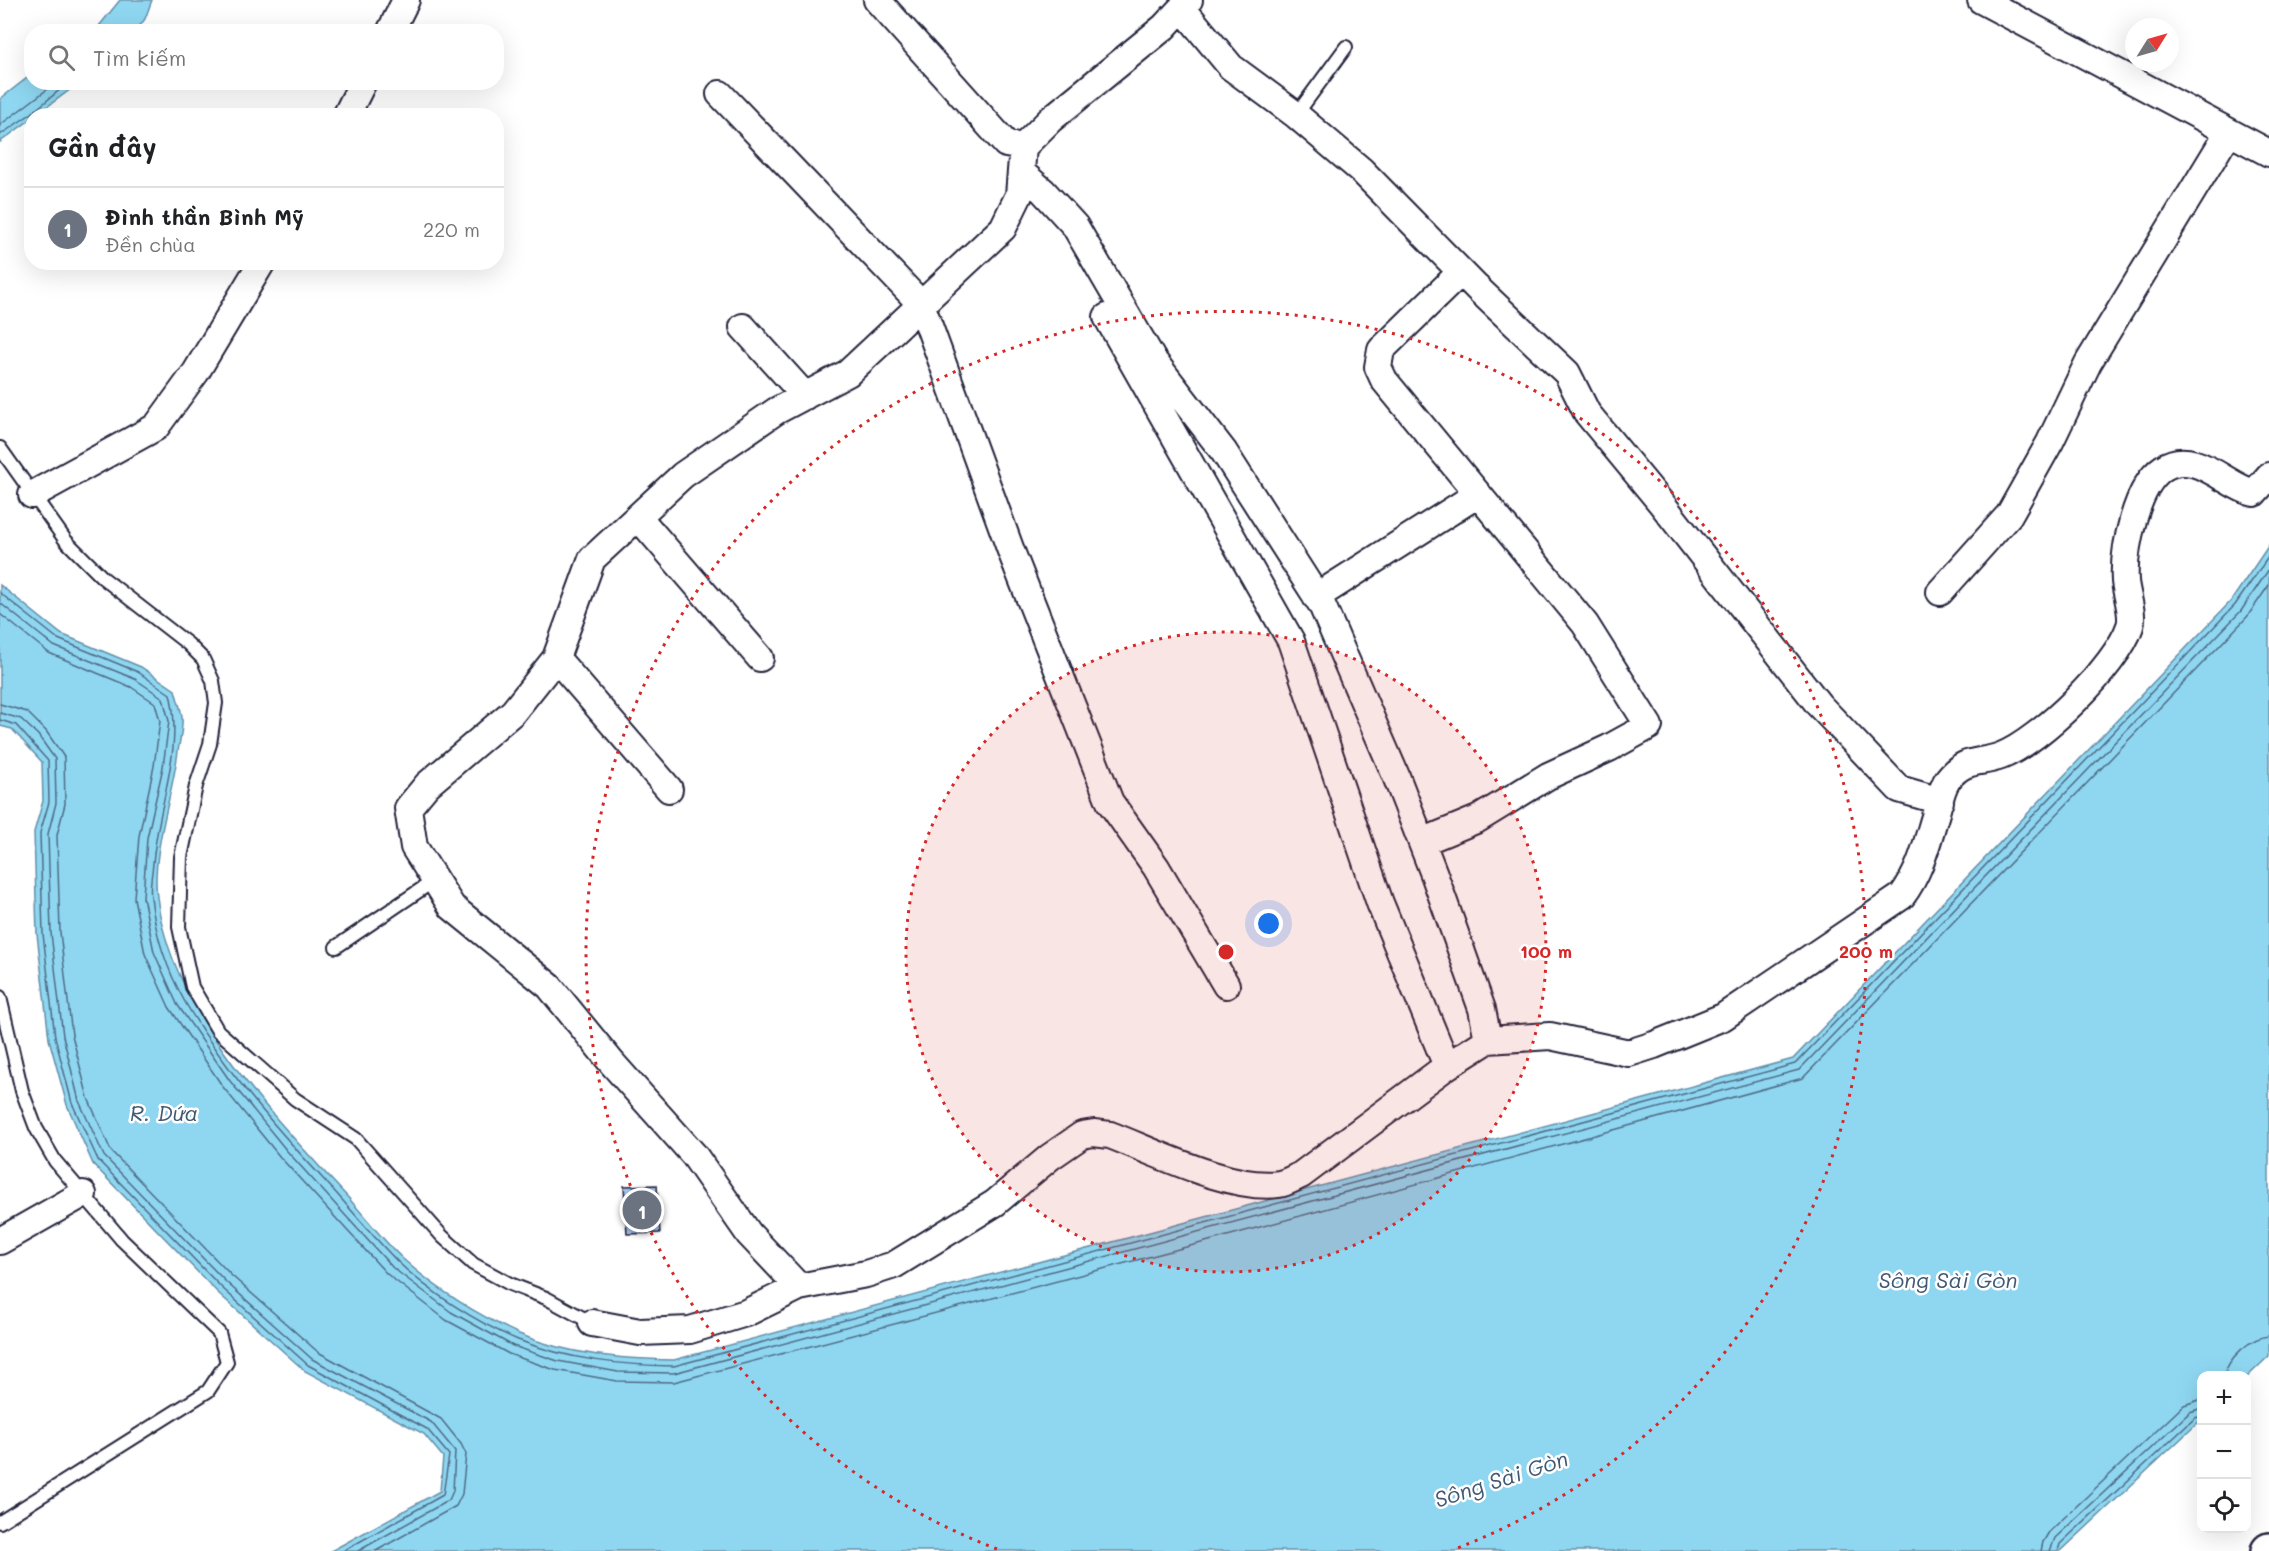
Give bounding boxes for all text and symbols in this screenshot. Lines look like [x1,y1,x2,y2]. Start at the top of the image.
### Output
north arrow [2125,18,2179,72]
search box [24,24,504,90]
icon: search [45,41,78,74]
text: Tìm kiếm [93,43,186,72]
text: Gần đây [48,130,157,164]
text: Đình thần Bình Mỹ [105,202,304,231]
text: 1 [63,216,72,242]
text: 220 m [423,216,480,242]
text: Đền chùa [105,231,196,257]
your location [1254,909,1283,938]
text: 100 m [1520,939,1572,963]
text: 200 m [1839,939,1893,963]
centre of rings [1216,942,1236,962]
water label: R. Dứa [130,1098,198,1127]
pin: 1 [622,1188,662,1232]
water label: Sông Sài Gòn [1879,1265,2017,1294]
map controls [2197,1371,2251,1533]
button: + [2197,1371,2251,1425]
button: − [2197,1425,2251,1479]
water label: Sông Sài Gòn [1430,1443,1571,1514]
button: locate [2197,1479,2251,1533]

